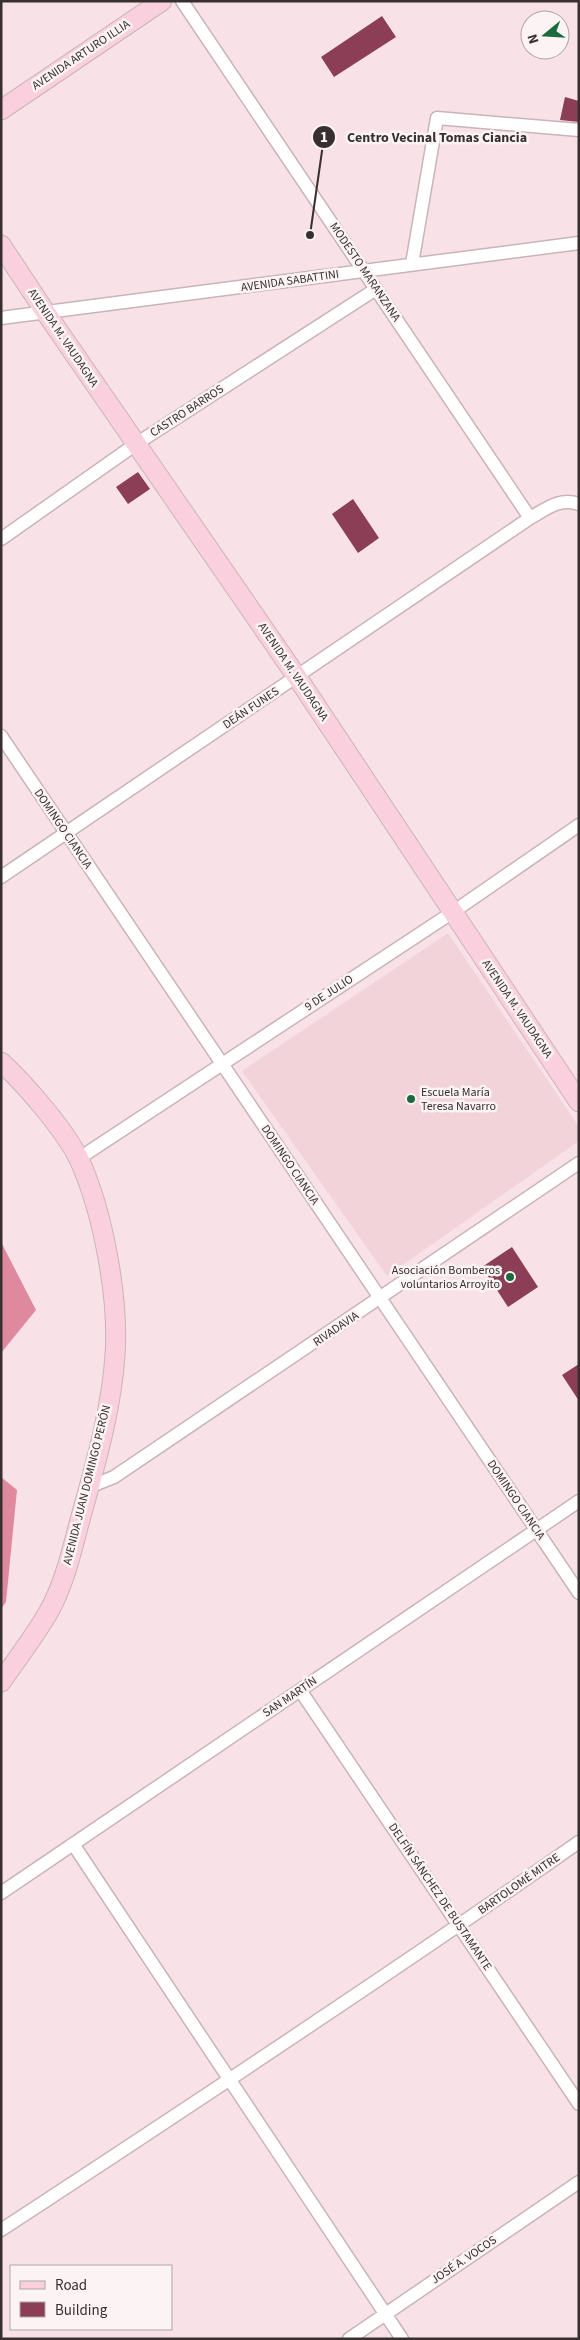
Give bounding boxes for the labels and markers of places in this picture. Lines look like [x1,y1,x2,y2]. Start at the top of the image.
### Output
callout: Centro Vecinal Tomas Ciancia [312,122,537,151]
place label: Escuela María Teresa Navarro [421,1084,496,1115]
marker: Escuela María Teresa Navarro [405,1093,417,1105]
place label: Asociación Bomberos voluntarios Arroyito [392,1262,500,1293]
marker: Asociación Bomberos voluntarios Arroyito [504,1271,516,1283]

